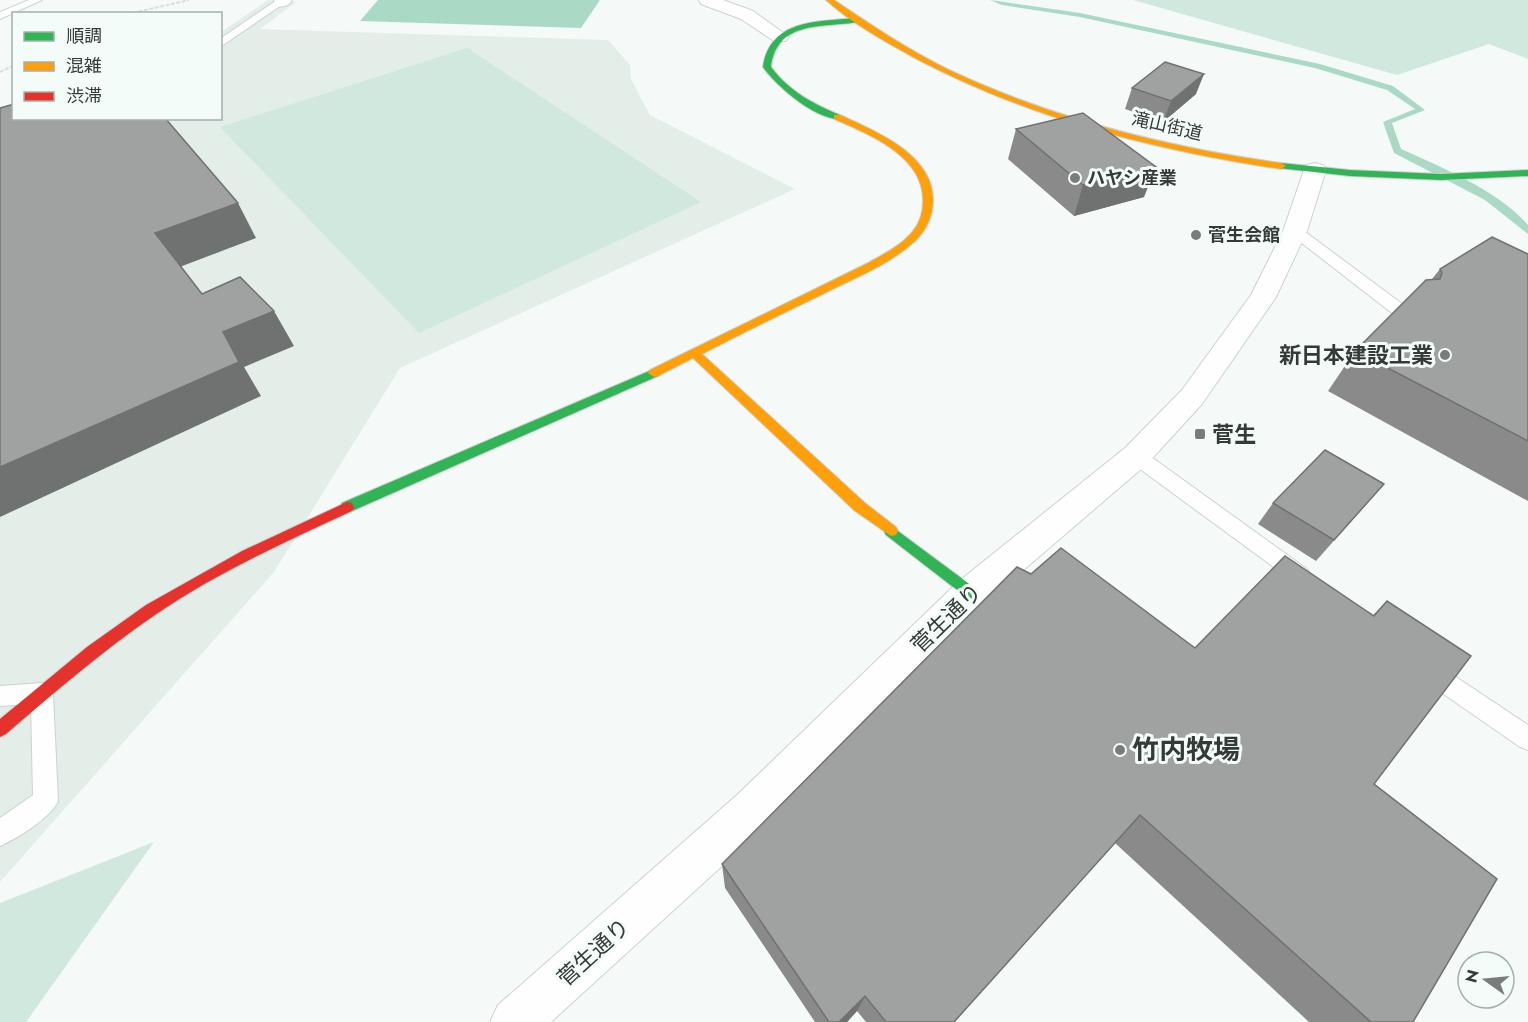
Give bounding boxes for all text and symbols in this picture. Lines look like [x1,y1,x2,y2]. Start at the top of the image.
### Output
legend [12,12,222,120]
text: 順調 [66,23,102,49]
text: 混雑 [66,53,102,79]
text: 渋滞 [66,83,102,109]
street label: 滝山街道 [1129,105,1205,147]
place label: ハヤシ産業 [1087,165,1177,191]
marker: ハヤシ産業 [1068,171,1082,185]
place label: 菅生会館 [1208,222,1280,248]
marker: 菅生会館 [1189,228,1203,242]
place label: 新日本建設工業 [1279,339,1433,371]
marker: 新日本建設工業 [1438,348,1452,362]
place label: 菅生 [1212,418,1256,450]
marker: 菅生 [1193,427,1207,441]
street label: 菅生通り [903,576,989,660]
place label: 竹内牧場 [1132,730,1240,769]
marker: 竹内牧場 [1113,743,1127,757]
street label: 菅生通り [550,911,636,993]
north arrow [1456,950,1516,1010]
text: N [1459,967,1485,985]

